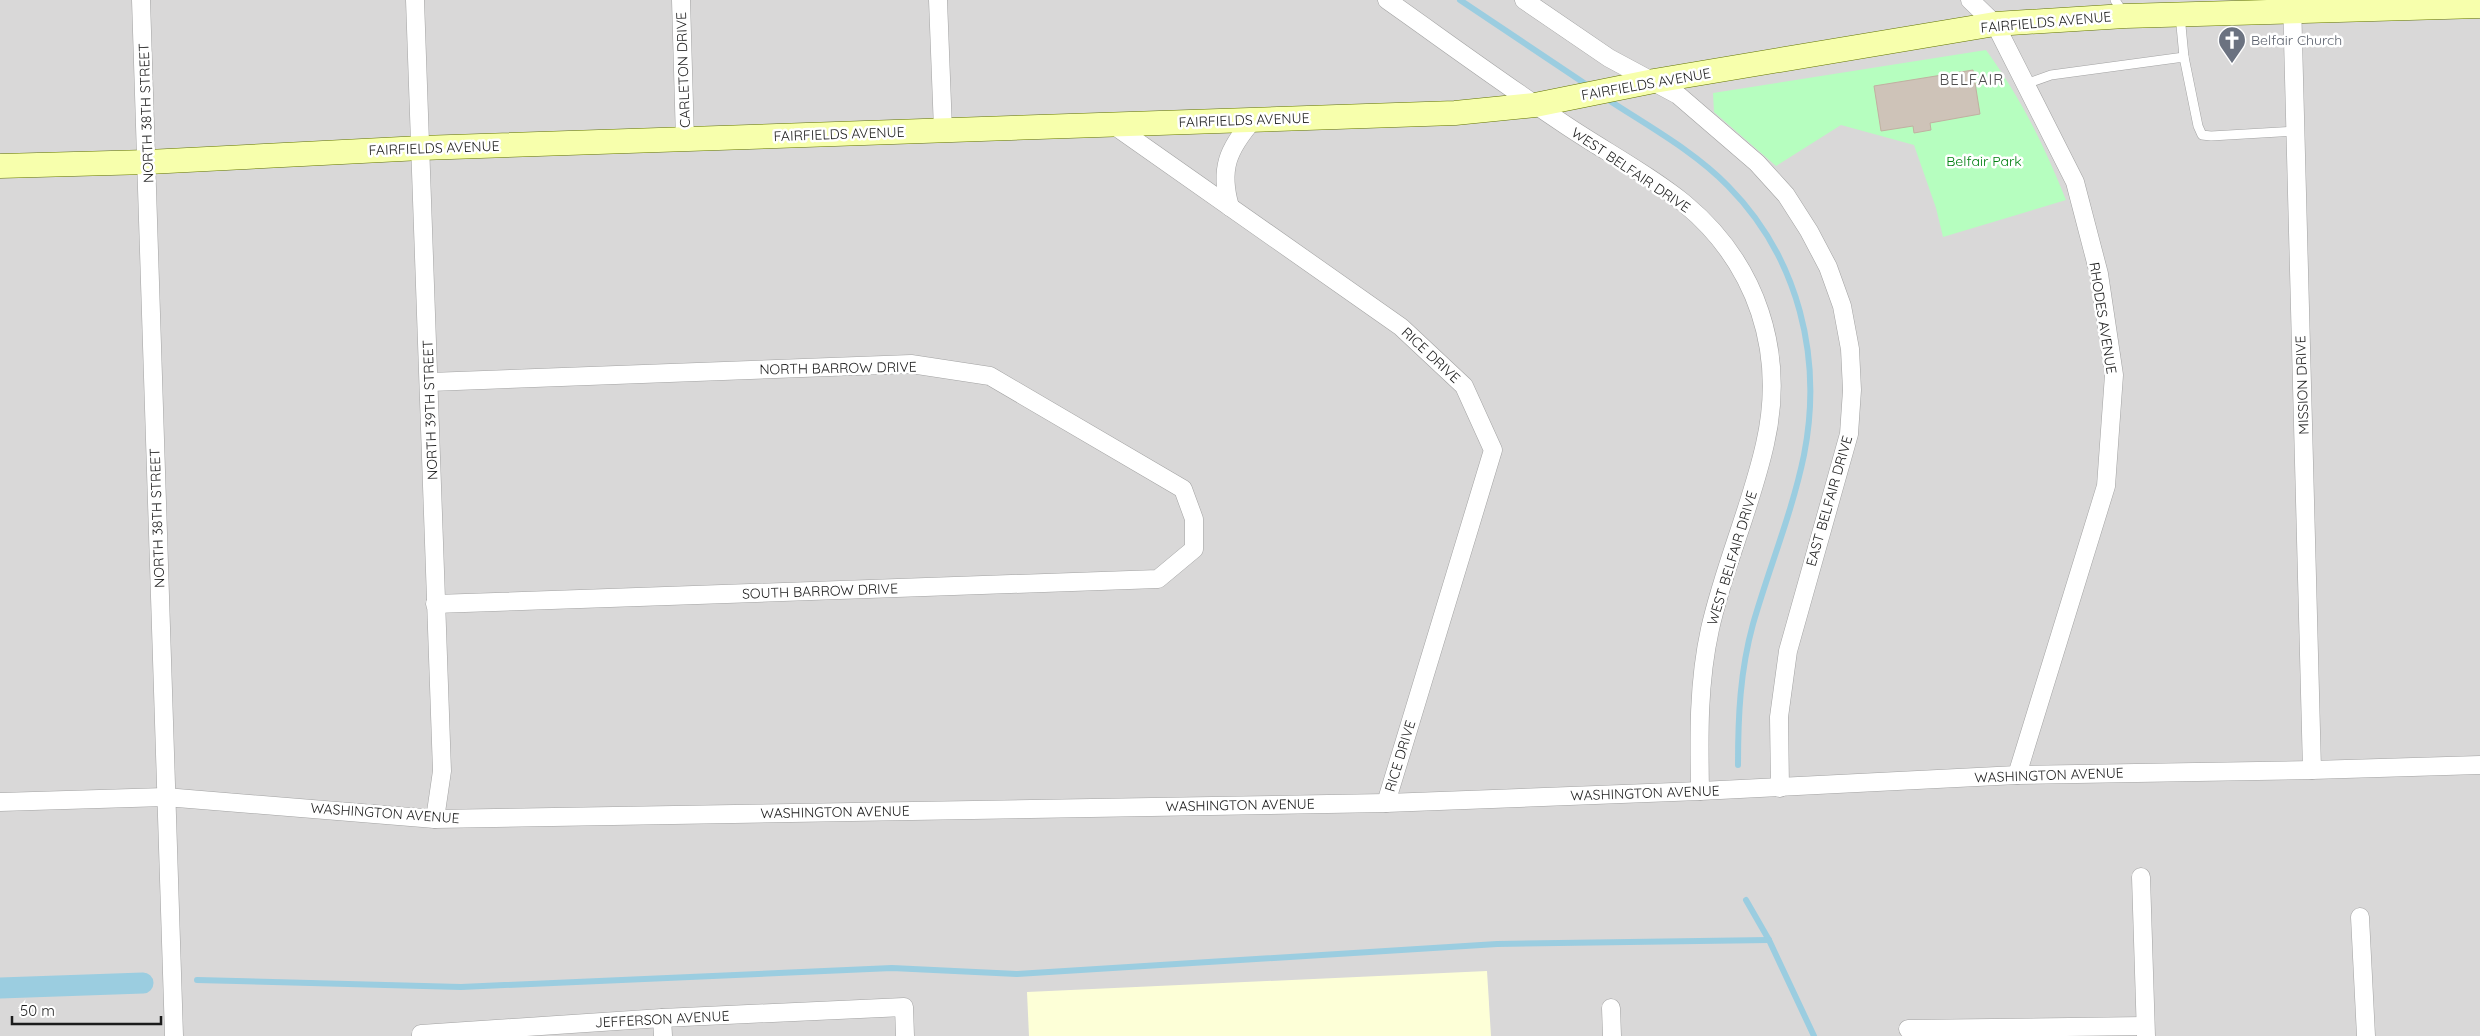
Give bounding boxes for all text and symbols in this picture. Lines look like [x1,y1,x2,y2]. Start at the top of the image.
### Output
street label: FAIRFIELDS AVENUE [1980,7,2112,37]
street label: CARLETON DRIVE [672,12,694,128]
church icon: Belfair Church [2217,25,2247,64]
place label: Belfair Church [2251,31,2342,49]
street label: NORTH 38TH STREET [135,43,157,183]
street label: FAIRFIELDS AVENUE [1580,64,1712,104]
district label: BELFAIR [1940,70,2004,89]
street label: FAIRFIELDS AVENUE [1178,109,1310,131]
street label: FAIRFIELDS AVENUE [773,123,905,145]
street label: WEST BELFAIR DRIVE [1568,124,1694,217]
street label: FAIRFIELDS AVENUE [368,137,500,159]
park label: Belfair Park [1946,152,2022,170]
street label: RHODES AVENUE [2085,261,2121,375]
street label: RICE DRIVE [1398,323,1464,387]
street label: MISSION DRIVE [2291,335,2313,435]
street label: NORTH 39TH STREET [419,340,441,480]
street label: NORTH BARROW DRIVE [759,358,917,378]
street label: EAST BELFAIR DRIVE [1802,434,1856,568]
street label: NORTH 38TH STREET [146,448,168,588]
street label: WEST BELFAIR DRIVE [1703,489,1761,627]
street label: SOUTH BARROW DRIVE [742,579,898,603]
street label: RICE DRIVE [1381,718,1419,794]
street label: WASHINGTON AVENUE [1974,763,2124,787]
street label: WASHINGTON AVENUE [1570,781,1720,805]
street label: WASHINGTON AVENUE [1165,795,1315,815]
street label: WASHINGTON AVENUE [310,799,460,827]
street label: WASHINGTON AVENUE [760,802,910,822]
scale bar [12,994,161,1026]
text: 50 m [20,1001,55,1020]
street label: JEFFERSON AVENUE [594,1006,730,1032]

